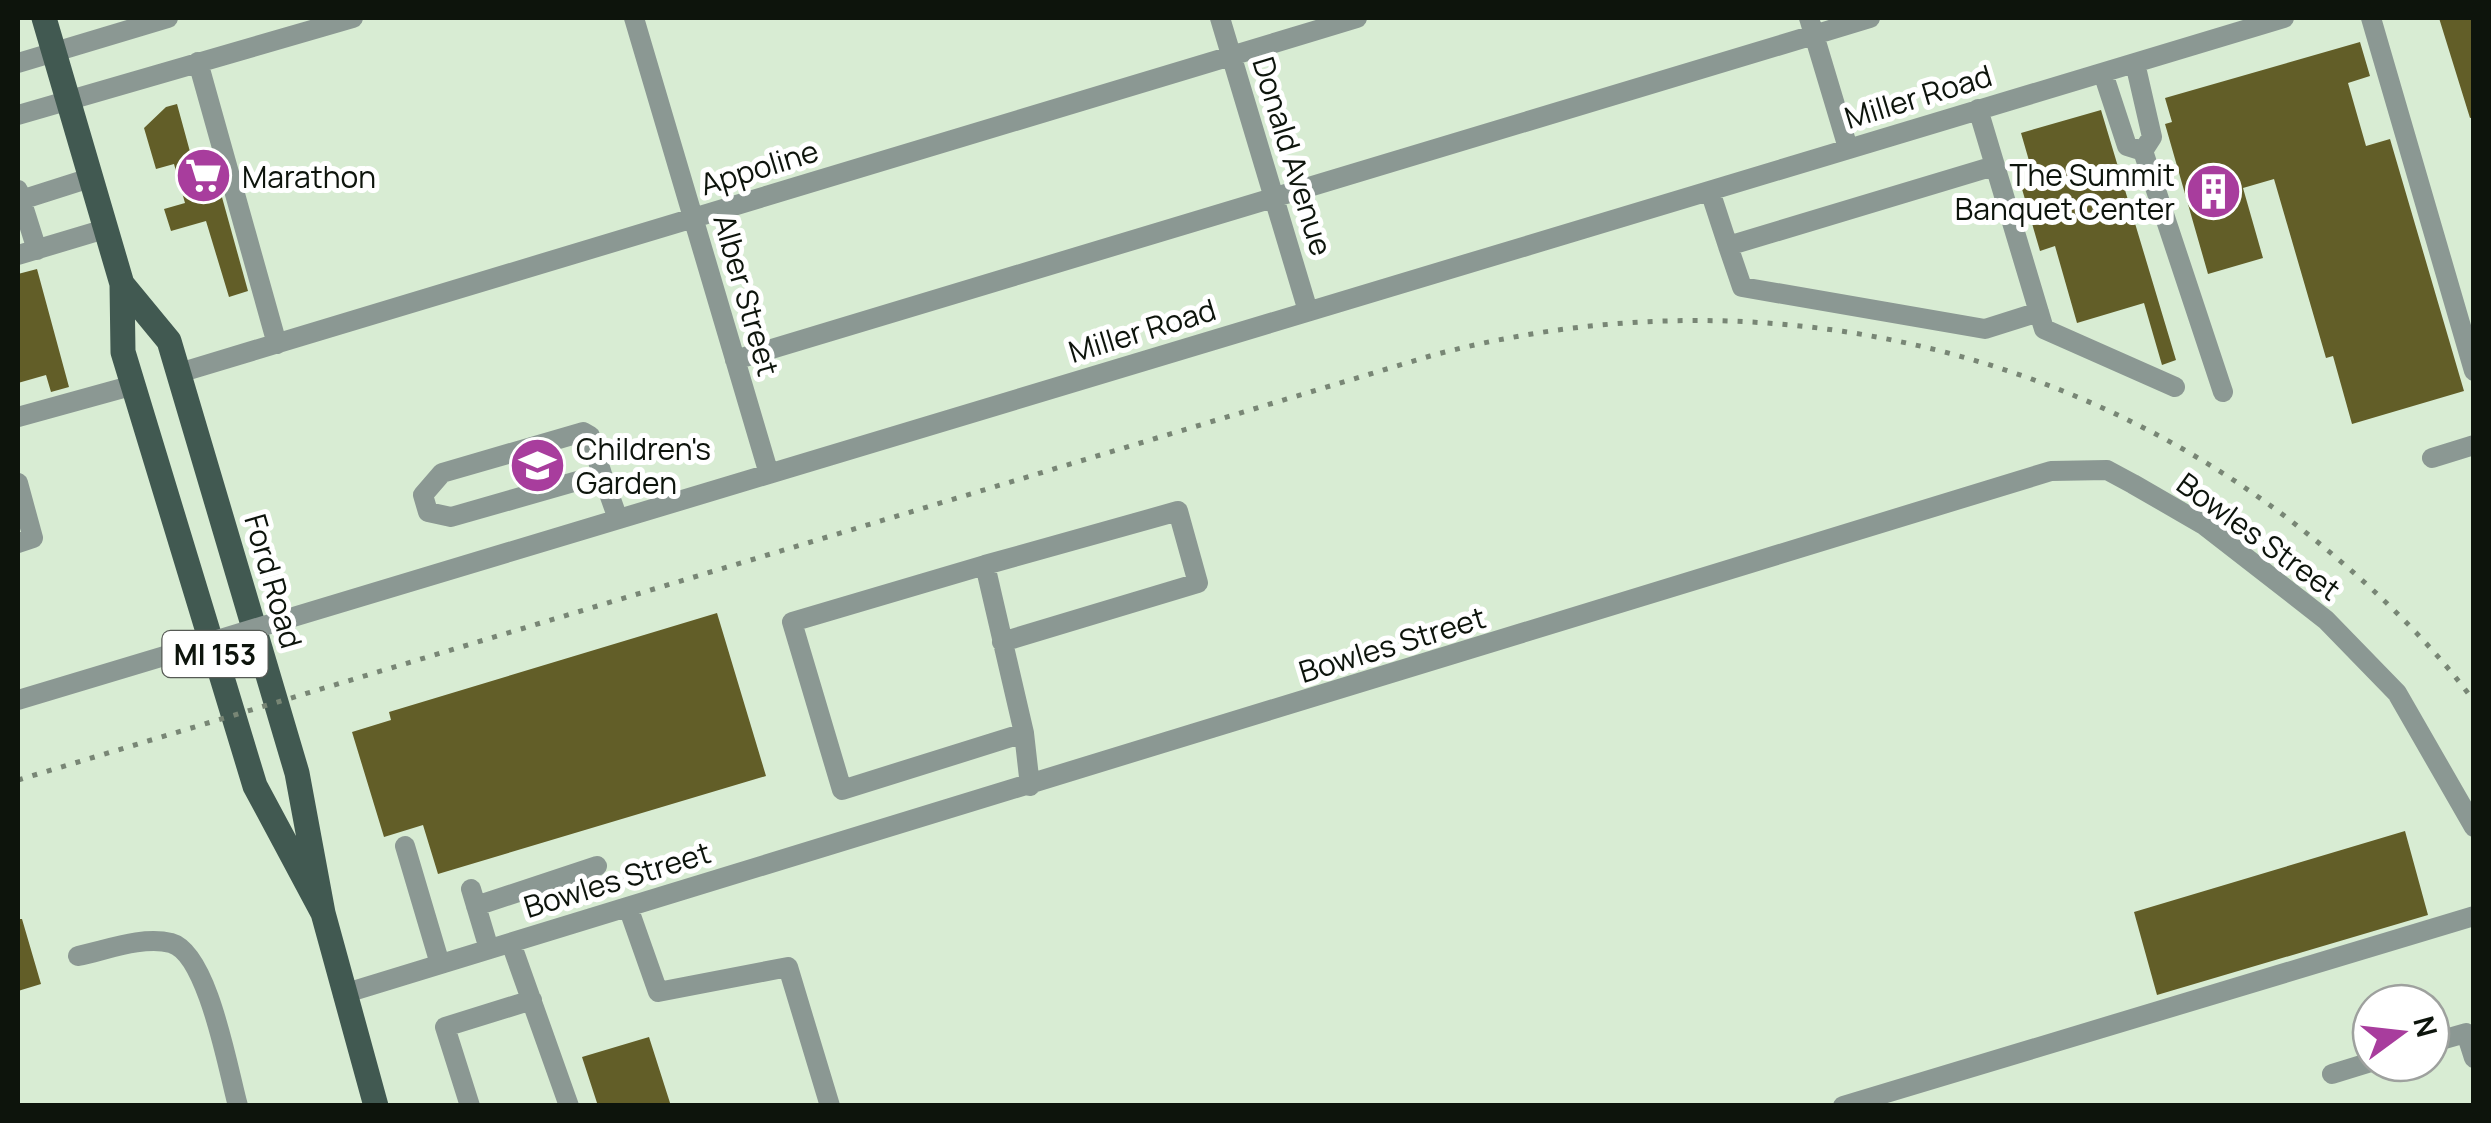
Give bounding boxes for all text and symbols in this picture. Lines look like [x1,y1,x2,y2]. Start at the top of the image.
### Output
street label: Donald Avenue [1243,52,1343,260]
street label: Miller Road [1839,54,1997,138]
street label: Appoline [695,130,823,204]
supermarket icon: Marathon [173,146,233,206]
place label: The Summit Banquet Center [1955,154,2175,229]
place label: Marathon [242,156,376,197]
building icon: The Summit Banquet Center [2184,161,2244,221]
street label: Alber Street [704,209,790,381]
street label: Miller Road [1063,288,1221,372]
place label: Children's Garden [576,428,711,503]
school or university icon: Children's Garden [507,435,567,495]
street label: Bowles Street [2169,463,2349,609]
street label: Ford Road [235,509,313,653]
street label: Bowles Street [1294,596,1490,692]
road number: MI 153 [162,631,268,677]
street label: Bowles Street [519,831,715,927]
north arrow [2351,983,2451,1083]
text: N [2405,1012,2447,1041]

